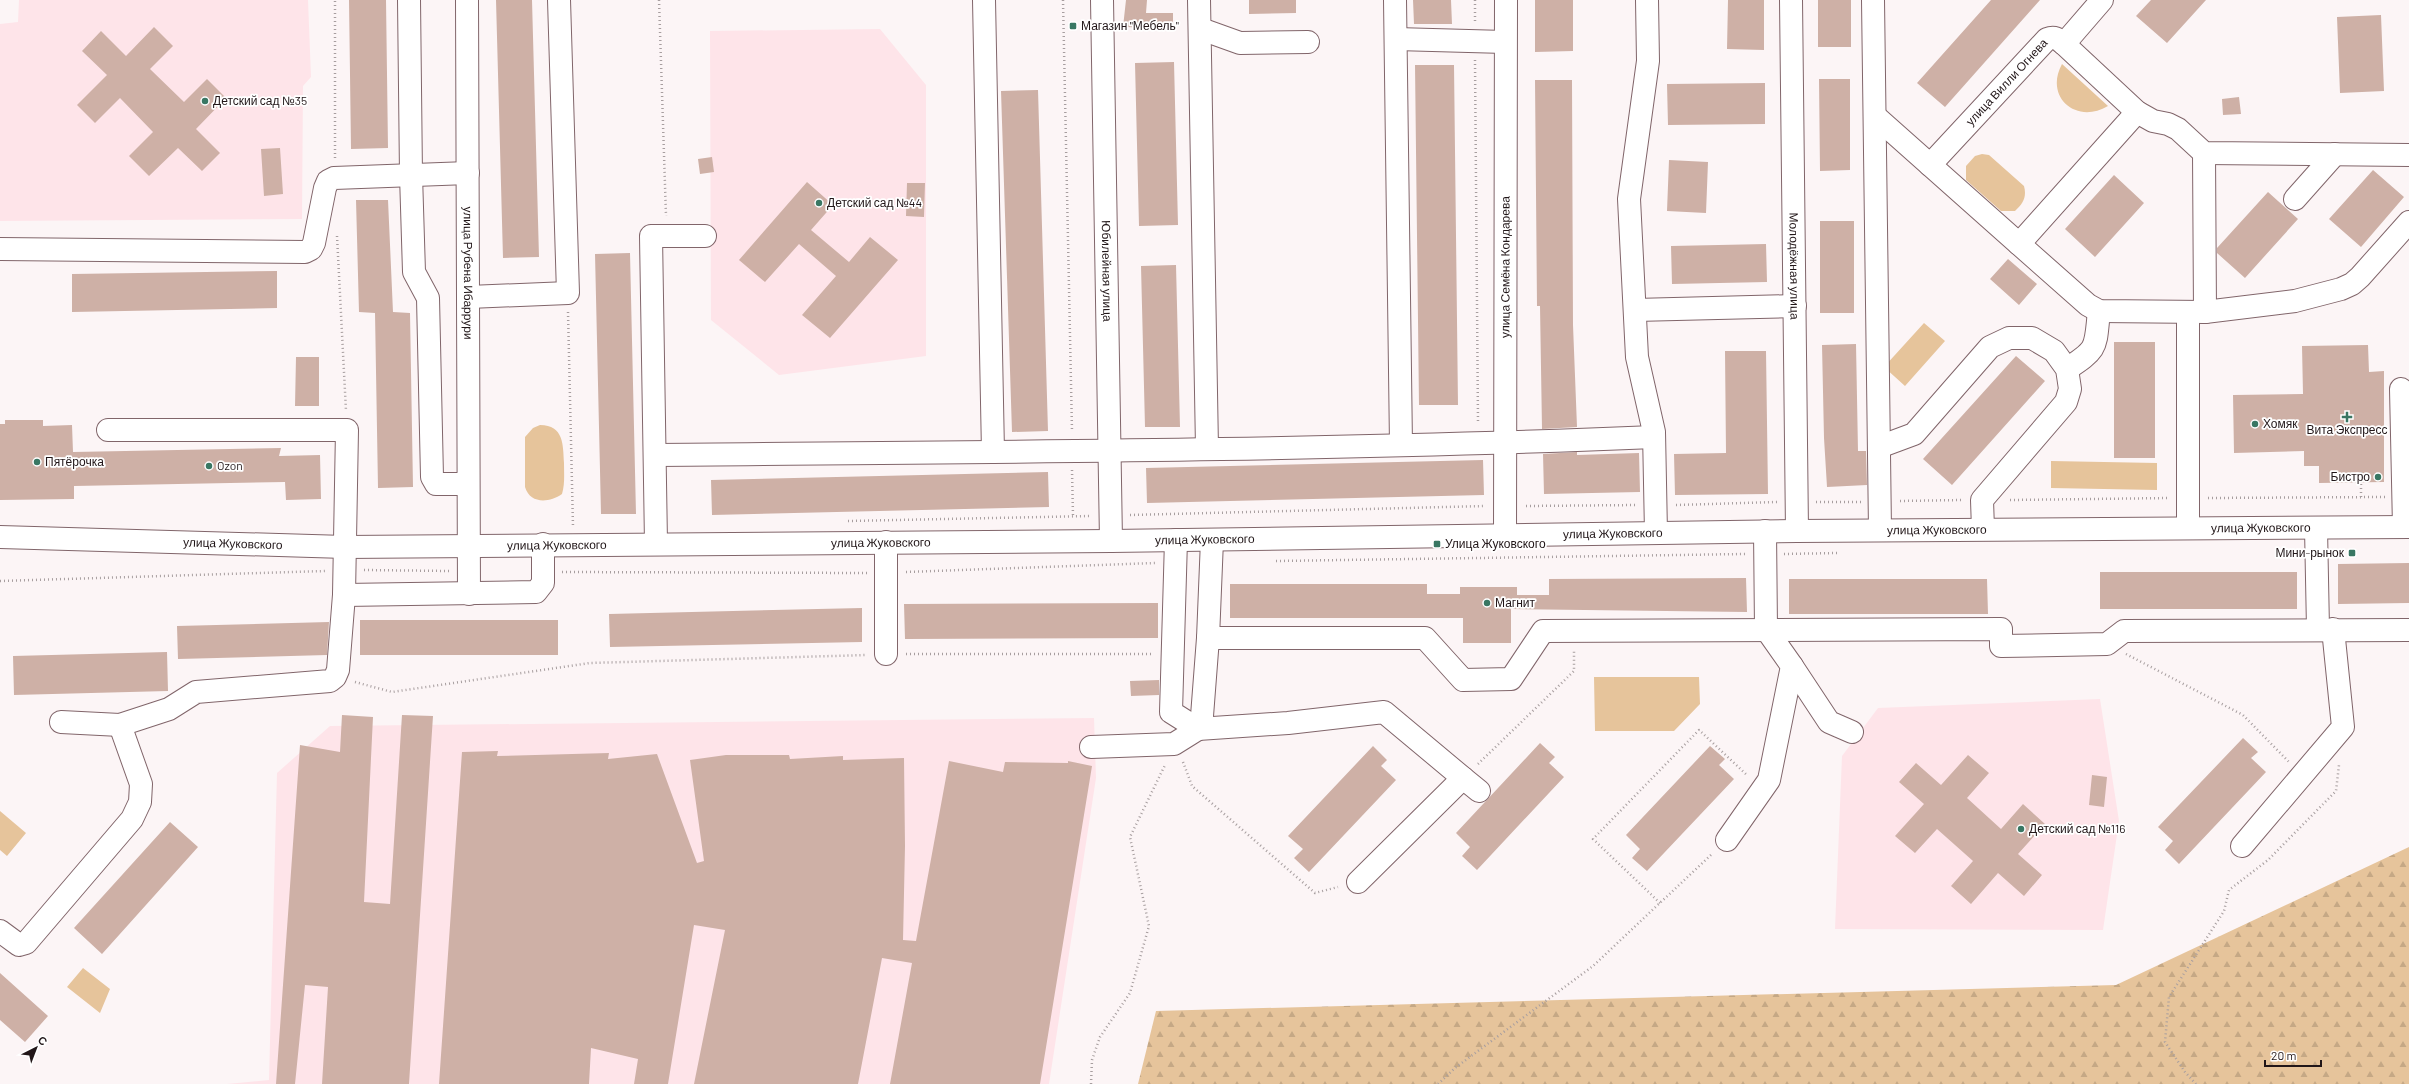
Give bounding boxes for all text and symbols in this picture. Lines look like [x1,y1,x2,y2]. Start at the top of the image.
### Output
place label: Магазин "Мебель" [1081,18,1179,32]
marker: Магазин "Мебель" [1068,21,1078,31]
street label: улица Вилли Огнева [1962,35,2050,128]
place label: Детский сад №35 [213,93,307,108]
marker: Детский сад №35 [200,96,210,106]
place label: Детский сад №44 [827,195,922,210]
street label: улица Семёна Кондарева [1497,196,1513,338]
marker: Детский сад №44 [814,198,824,208]
street label: улица Рубена Ибаррури [461,206,476,340]
street label: Молодёжная улица [1787,212,1803,320]
street label: Юбилейная улица [1100,220,1115,322]
marker: Вита Экспресс [2342,412,2352,422]
place label: Хомяк [2263,416,2298,430]
marker: Хомяк [2250,419,2260,429]
place label: Вита Экспресс [2307,422,2388,437]
place label: Пятёрочка [45,454,104,469]
marker: Пятёрочка [32,457,42,467]
place label: Ozon [217,458,243,472]
marker: Ozon [204,461,214,471]
place label: Бистро [2331,469,2370,484]
marker: Бистро [2373,472,2383,482]
street label: улица Жуковского [2211,520,2311,535]
street label: улица Жуковского [1887,522,1987,537]
street label: улица Жуковского [1563,525,1663,541]
street label: улица Жуковского [1155,531,1255,547]
street label: улица Жуковского [183,534,283,551]
street label: улица Жуковского [831,534,931,550]
place label: Улица Жуковского [1445,536,1546,551]
street label: улица Жуковского [507,537,607,553]
marker: Улица Жуковского [1432,539,1442,549]
place label: Мини-рынок [2275,545,2345,560]
marker: Мини-рынок [2347,548,2357,558]
place label: Магнит [1495,595,1536,609]
marker: Магнит [1482,598,1492,608]
place label: Детский сад №116 [2029,821,2125,836]
marker: Детский сад №116 [2016,824,2026,834]
north arrow [16,1028,56,1068]
text: С [36,1033,50,1048]
scale bar [2265,1042,2321,1068]
text: 20 m [2271,1048,2297,1062]

